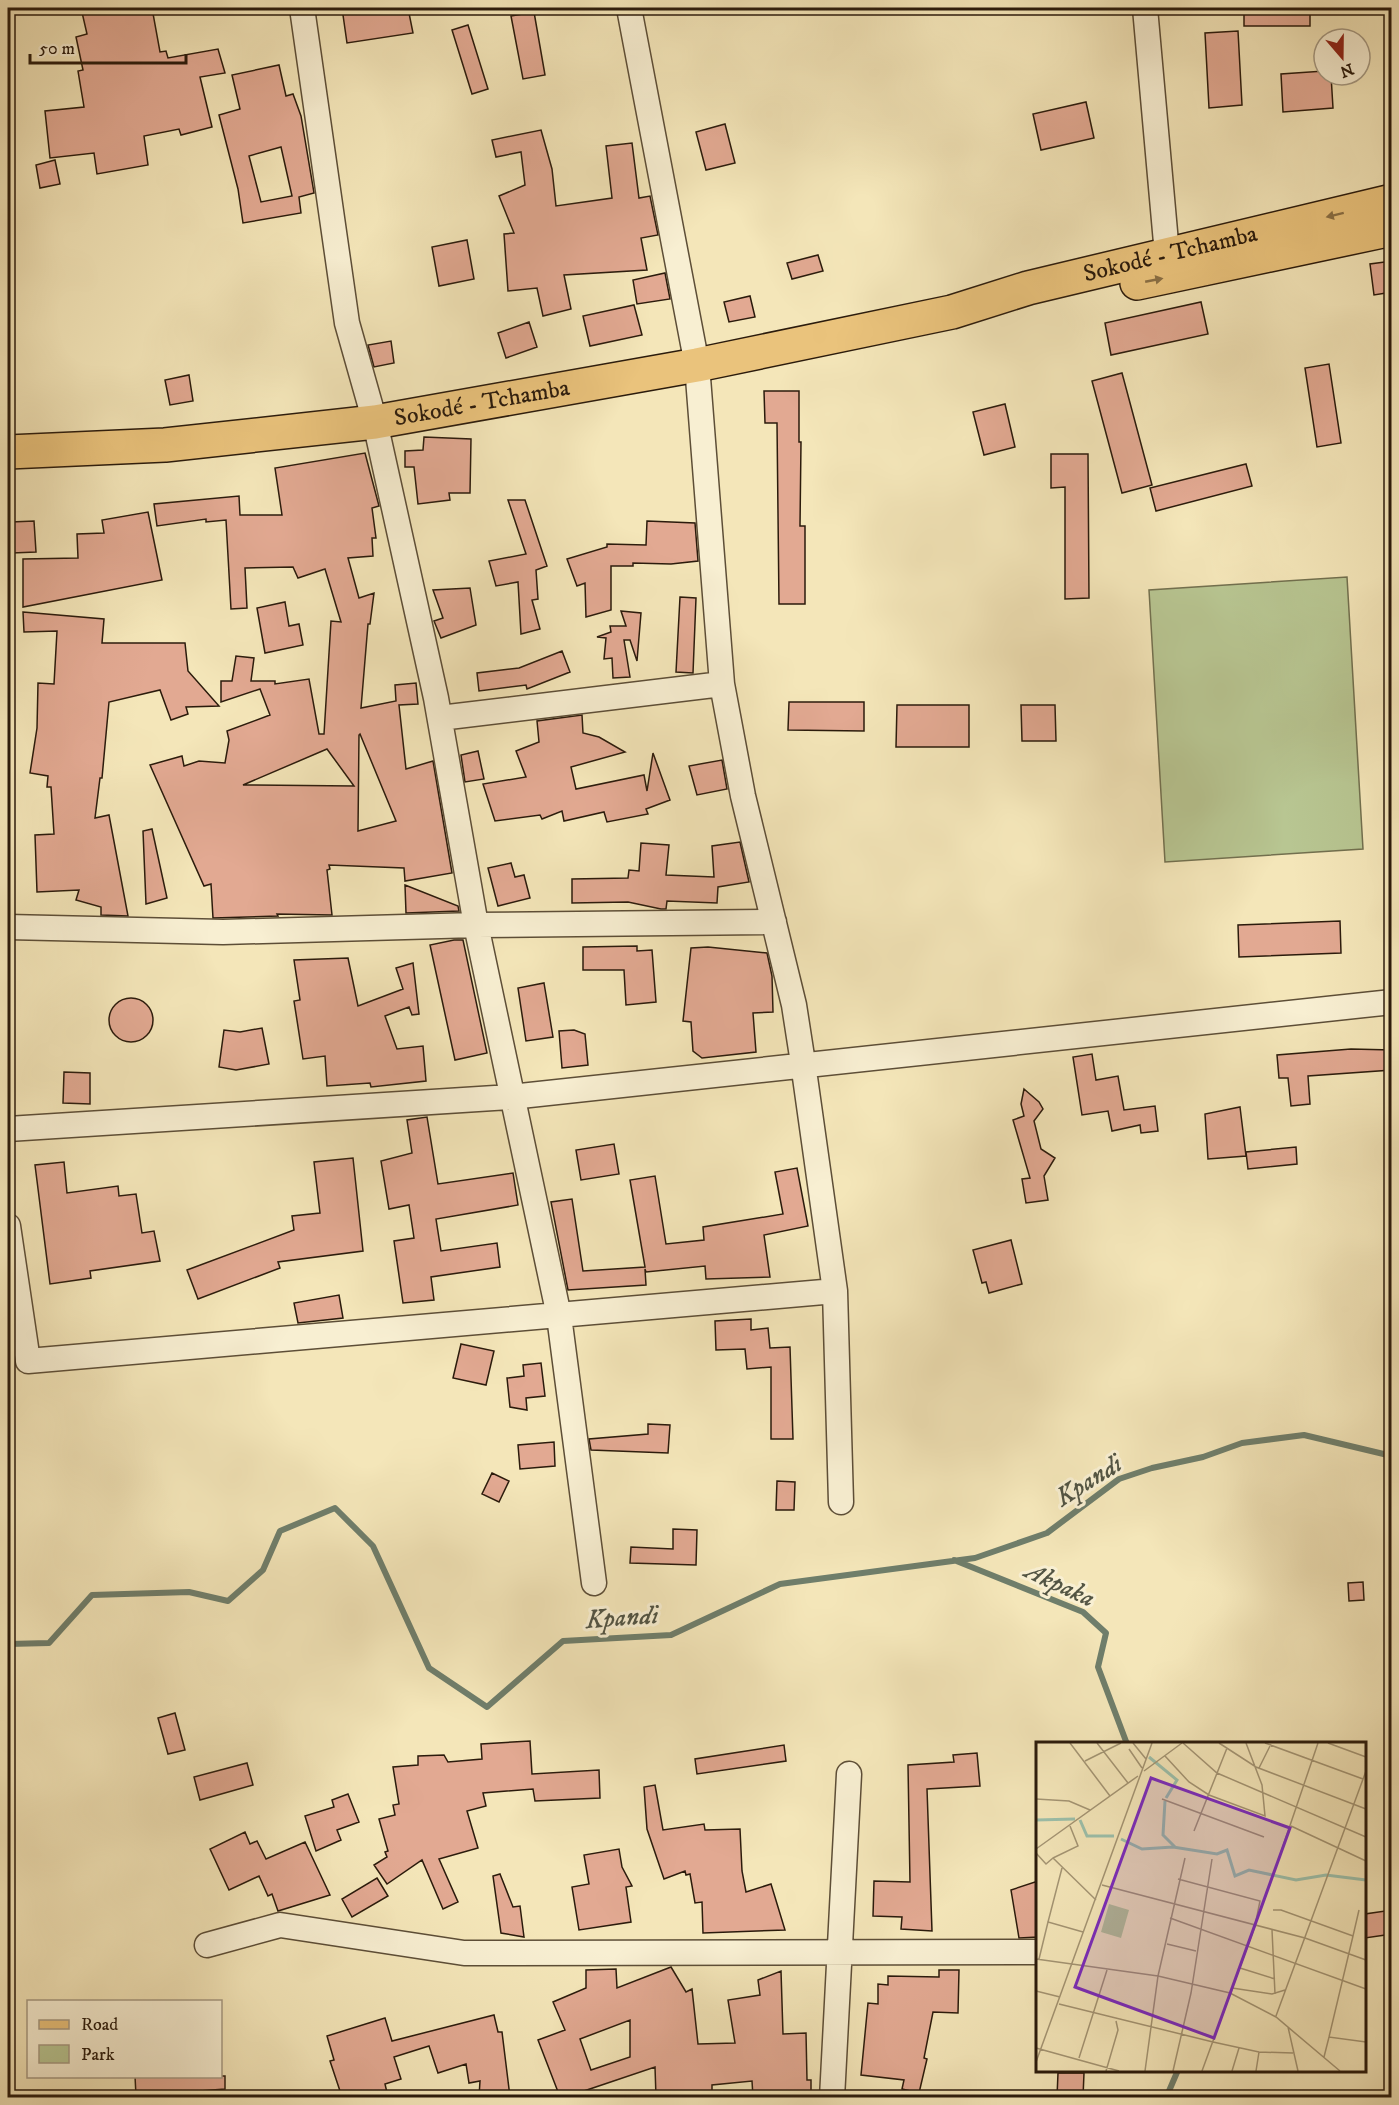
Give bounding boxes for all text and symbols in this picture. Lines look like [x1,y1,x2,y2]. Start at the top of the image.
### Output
scale bar [30,27,186,65]
north arrow [1312,27,1372,87]
text: 50 m [39,38,75,60]
text: N [1337,59,1356,82]
one-way arrow [1326,210,1344,220]
street label: Sokodé - Tchamba [1080,219,1261,289]
one-way arrow [1145,275,1164,284]
street label: Sokodé - Tchamba [392,373,573,433]
water label: Kpandi [1048,1447,1130,1515]
water label: Akpaka [1017,1553,1100,1615]
water label: Kpandi [583,1599,662,1637]
inset map [1036,1742,1366,2072]
legend [27,2000,222,2078]
text: Road [81,2014,118,2036]
text: Park [81,2044,115,2066]

